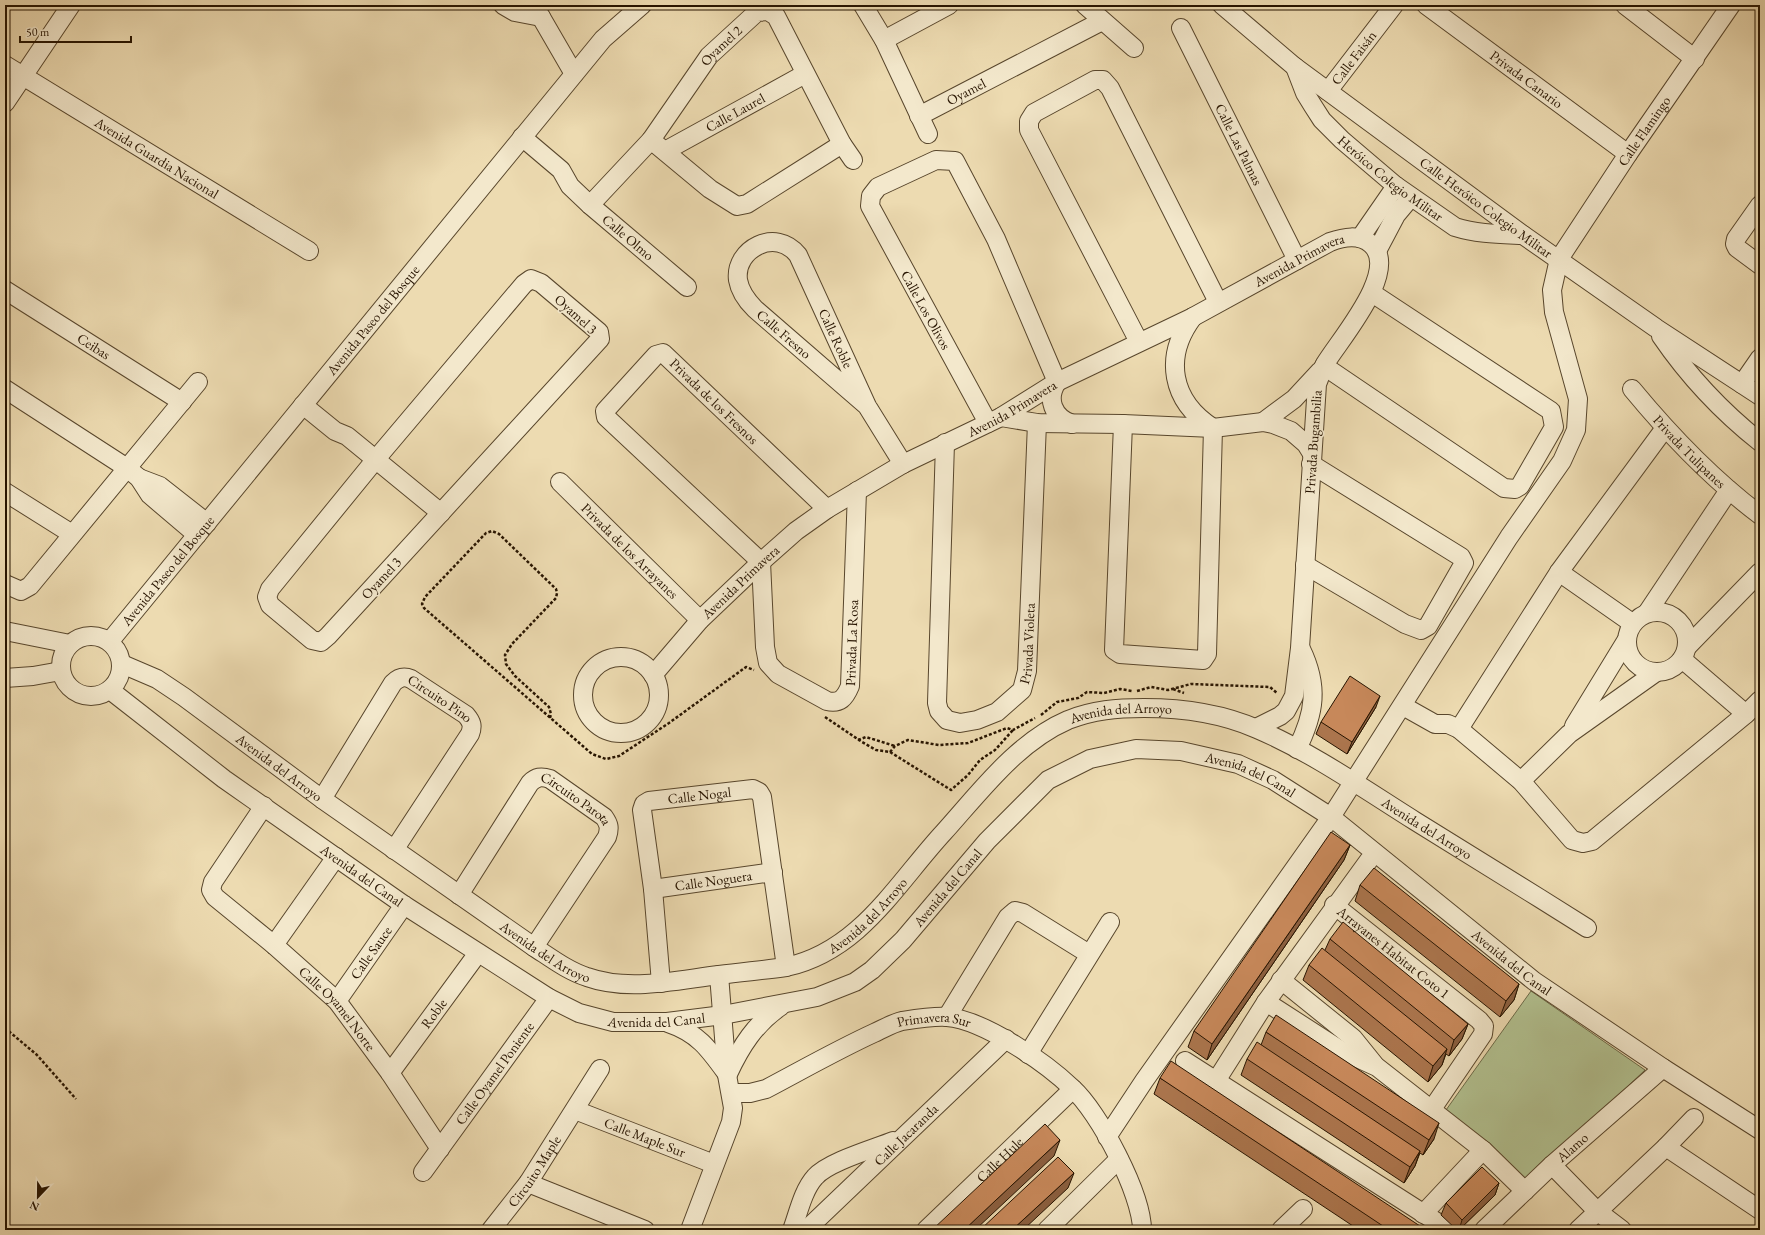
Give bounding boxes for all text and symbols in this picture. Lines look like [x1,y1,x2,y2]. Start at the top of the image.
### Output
scale bar [20,18,131,44]
street label: Oyamel 2 [696,21,746,69]
text: 50 m [26,24,50,40]
street label: Calle Faisán [1327,26,1381,89]
street label: Privada Canario [1486,46,1567,112]
street label: Oyamel [943,74,989,109]
street label: Calle Laurel [702,89,769,136]
street label: Calle Flamingo [1614,92,1675,170]
street label: Calle Las Palmas [1211,101,1267,188]
street label: Avenida Guardia Nacional [91,113,223,203]
street label: Heróico Colegio Militar [1334,131,1447,225]
street label: Calle Heróico Colegio Militar [1416,153,1556,262]
street label: Calle Olmo [598,210,658,264]
street label: Avenida Primavera [1250,229,1347,291]
street label: Avenida Paseo del Bosque [322,261,424,379]
street label: Calle Los Olivos [897,267,955,353]
street label: Oyamel 3 [551,290,601,338]
street label: Calle Fresno [753,305,815,363]
street label: Calle Roble [815,306,858,371]
street label: Ceibas [74,329,114,364]
street label: Privada de los Fresnos [666,354,762,448]
street label: Avenida Primavera [963,375,1060,441]
street label: Privada Bugambilia [1300,389,1326,495]
street label: Privada Tulipanes [1649,411,1730,492]
street label: Privada de los Arrayanes [577,499,683,603]
street label: Avenida Paseo del Bosque [117,511,218,630]
street label: Avenida Primavera [697,541,783,623]
street label: Oyamel 3 [357,553,405,603]
street label: Privada La Rosa [841,599,862,686]
street label: Privada Violeta [1015,602,1039,686]
street label: Circuito Pino [404,670,477,726]
street label: Avenida del Arroyo [1066,699,1173,728]
street label: Avenida del Arroyo [232,729,326,805]
street label: Avenida del Canal [1202,748,1300,801]
street label: Circuito Parota [539,768,616,828]
street label: Calle Nogal [667,783,733,808]
street label: Avenida del Arroyo [1377,793,1476,863]
street label: Avenida del Canal [316,840,407,911]
street label: Avenida del Canal [909,844,986,931]
street label: Calle Noguera [674,866,754,895]
street label: Avenida del Arroyo [824,874,911,958]
street label: Arrayanes Habitat Coto 1 [1333,901,1454,1002]
street label: Avenida del Arroyo [496,916,593,986]
street label: Calle Sauce [346,922,396,983]
street label: Avenida del Canal [1467,925,1556,1000]
street label: Calle Oyamel Norte [295,962,380,1055]
street label: Roble [417,994,451,1032]
street label: Avenida del Canal [605,1008,707,1032]
street label: Primavera Sur [895,1008,974,1031]
street label: Calle Oyamel Poniente [451,1018,538,1128]
street label: Calle Jacaranda [870,1099,942,1170]
street label: Calle Maple Sur [602,1113,688,1161]
street label: Alamo [1552,1128,1592,1167]
street label: Circuito Maple [504,1132,565,1211]
street label: Calle Hule [972,1132,1027,1186]
north arrow [18,1177,58,1217]
text: N [27,1198,41,1214]

